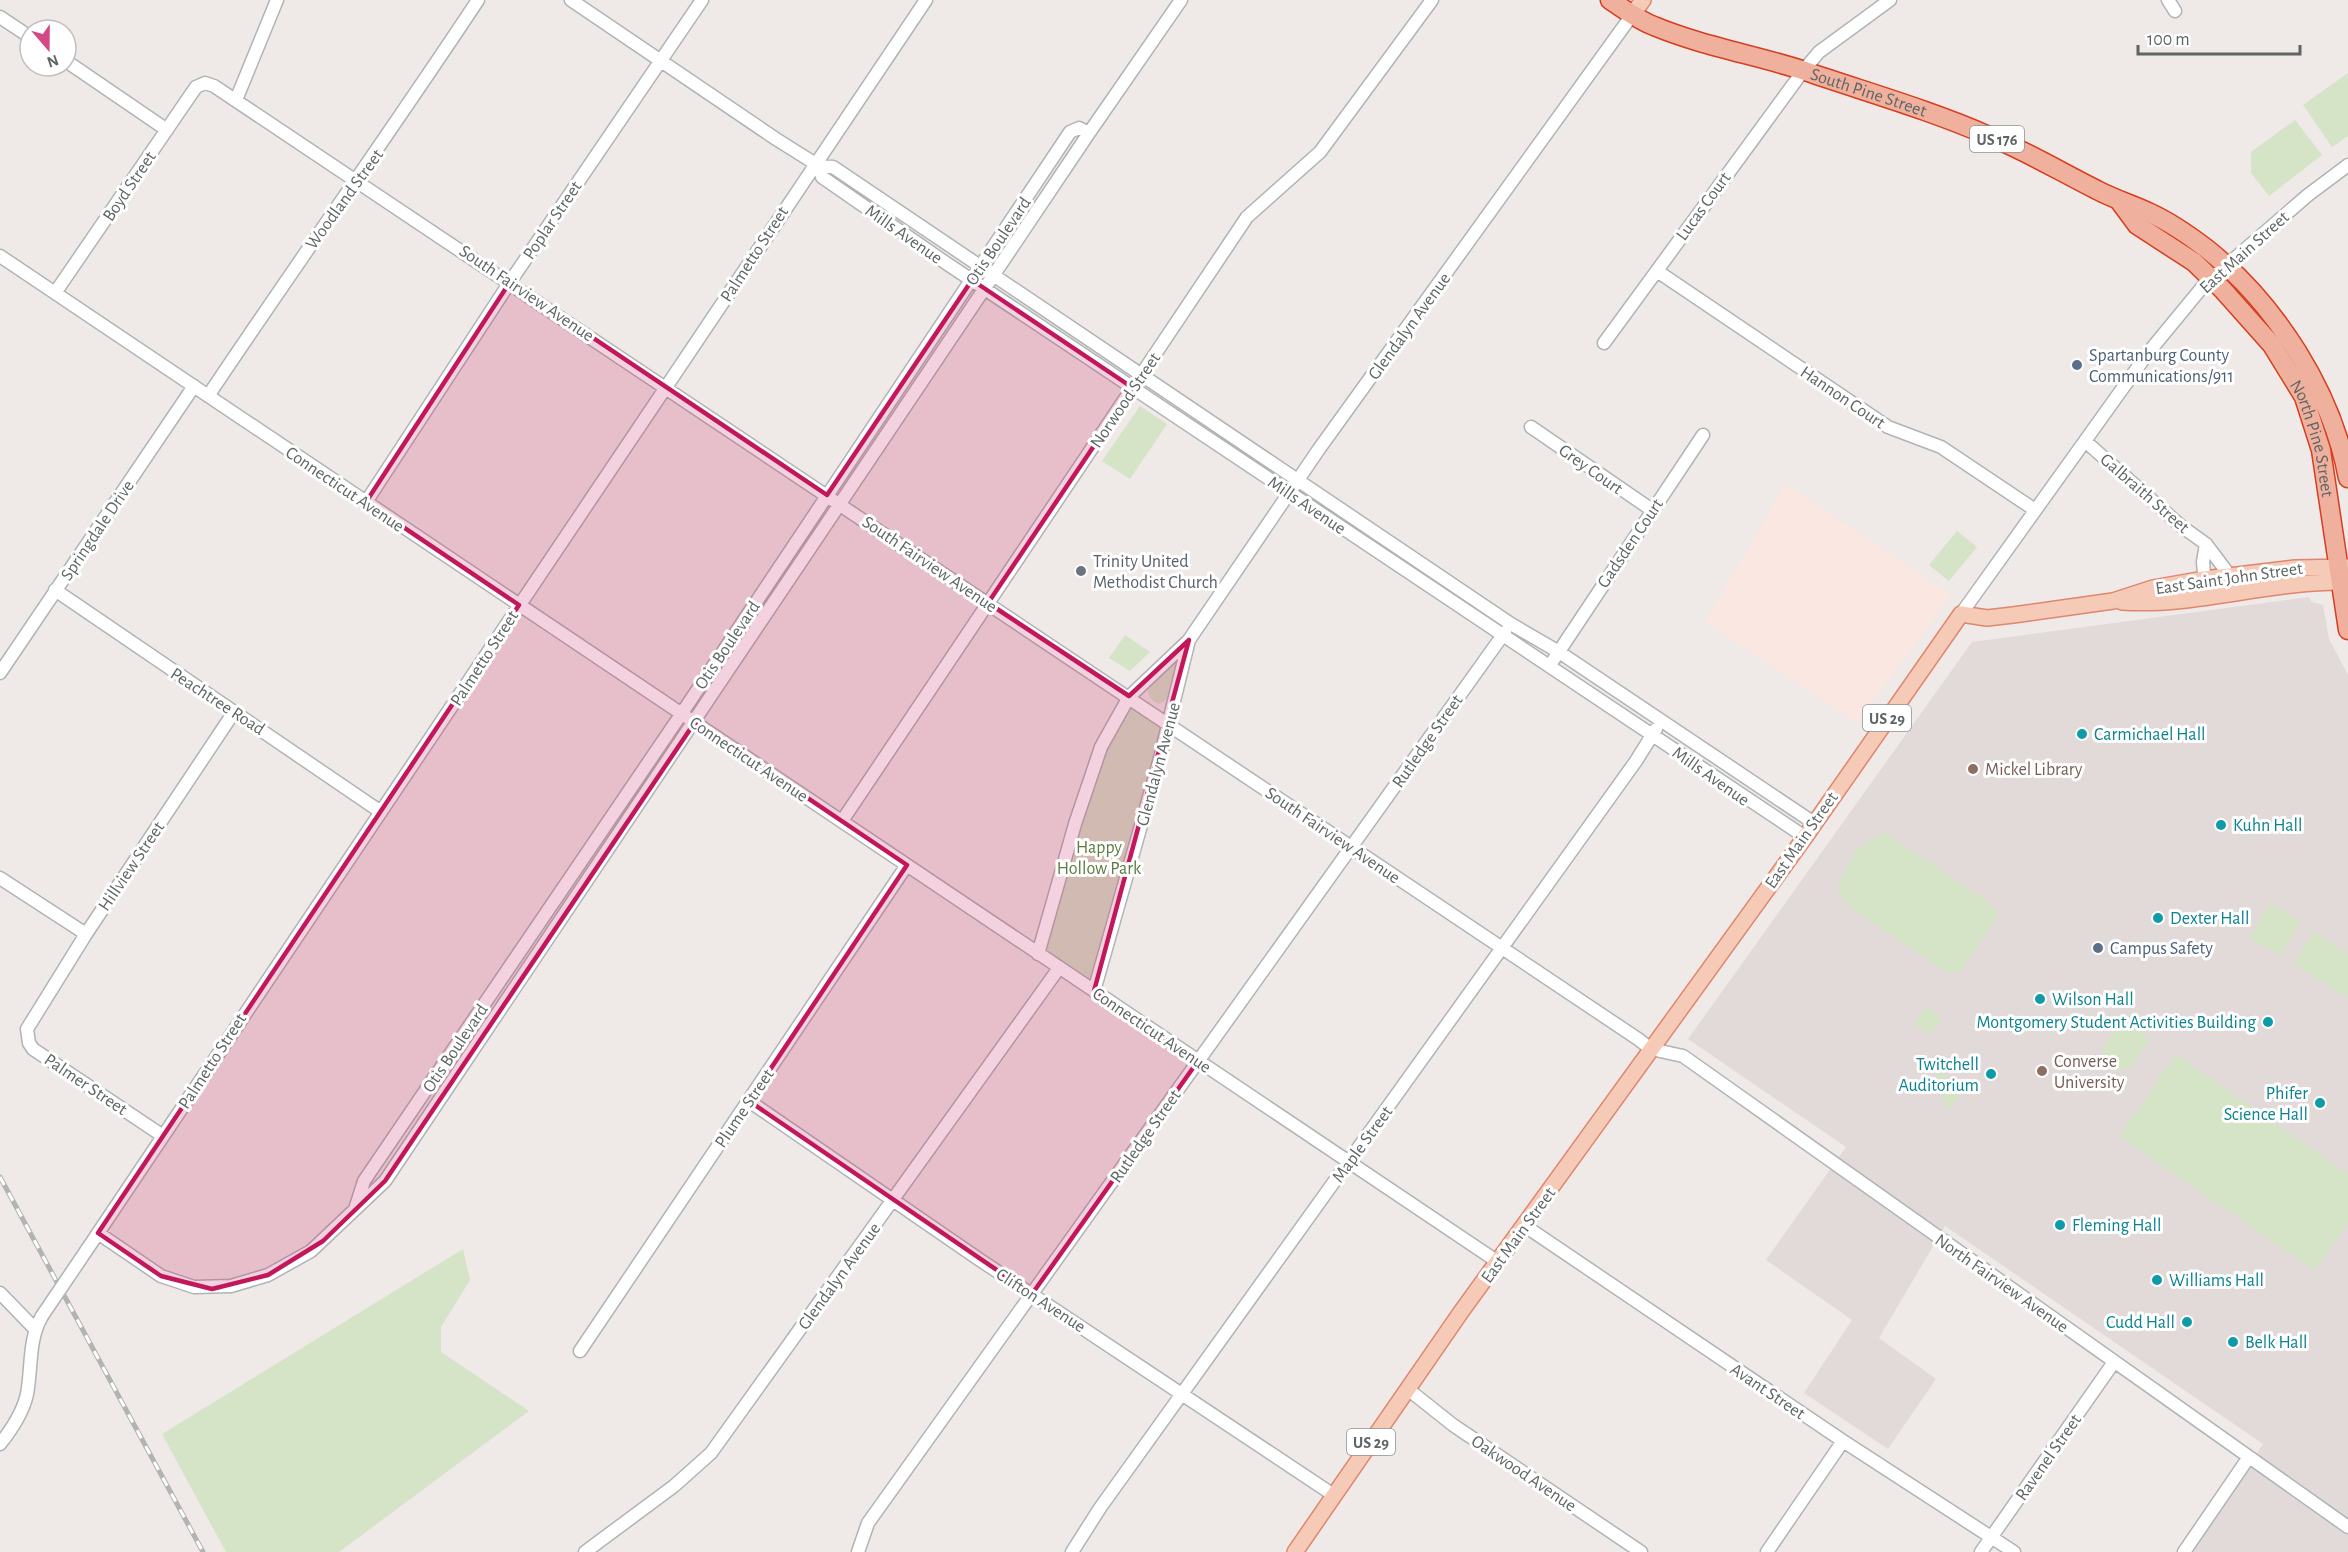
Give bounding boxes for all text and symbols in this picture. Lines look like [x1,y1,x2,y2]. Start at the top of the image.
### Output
north arrow [18,18,78,78]
scale bar [2138,18,2300,56]
text: 100 m [2147,31,2190,49]
text: N [45,52,61,71]
street label: South Pine Street [1808,66,1929,121]
road number: US 176 [1970,126,2024,152]
street label: Woodland Street [303,146,387,253]
street label: Boyd Street [100,148,160,225]
street label: Lucas Court [1673,169,1735,244]
street label: Poplar Street [520,178,586,263]
street label: Otis Boulevard [963,194,1035,289]
street label: Mills Avenue [862,202,945,268]
street label: Palmetto Street [717,203,792,305]
street label: East Main Street [2197,208,2293,297]
street label: South Fairview Avenue [456,242,597,345]
street label: Glendalyn Avenue [1365,270,1454,383]
place label: Spartanburg County Communications/911 [2089,347,2234,386]
street label: Norwood Street [1087,349,1164,452]
marker: Spartanburg County Communications/911 [2070,358,2084,372]
street label: Hannon Court [1797,363,1888,433]
street label: North Pine Street [2286,377,2336,499]
street label: Grey Court [1555,441,1626,498]
street label: Connecticut Avenue [282,444,407,536]
street label: Galbraith Street [2096,450,2192,537]
street label: Mills Avenue [1264,473,1349,538]
street label: Springdale Drive [58,477,138,584]
street label: Gadsden Court [1595,496,1667,591]
street label: South Fairview Avenue [859,513,1000,616]
place label: Trinity United Methodist Church [1093,553,1218,592]
street label: East Saint John Street [2154,560,2304,598]
marker: Trinity United Methodist Church [1074,564,1088,578]
street label: Otis Boulevard [692,598,764,693]
street label: Palmetto Street [447,607,522,709]
street label: Peachtree Road [167,665,268,739]
street label: Rutledge Street [1389,692,1467,791]
street label: Glendalyn Avenue [1134,701,1184,828]
road number: US 29 [1863,705,1911,731]
street label: Connecticut Avenue [686,714,811,806]
place label: Carmichael Hall [2094,726,2206,744]
marker: Carmichael Hall [2075,727,2089,741]
street label: Mills Avenue [1669,744,1752,810]
place label: Mickel Library [1985,761,2083,779]
marker: Mickel Library [1966,762,1980,776]
street label: South Fairview Avenue [1262,784,1403,887]
street label: East Main Street [1762,789,1842,892]
place label: Kuhn Hall [2233,817,2302,835]
marker: Kuhn Hall [2214,818,2228,832]
street label: Hillview Street [95,819,168,914]
park label: Happy Hollow Park [1057,839,1142,878]
place label: Dexter Hall [2170,910,2250,928]
marker: Dexter Hall [2151,911,2165,925]
place label: Campus Safety [2110,940,2213,958]
marker: Campus Safety [2091,941,2105,955]
street label: Connecticut Avenue [1089,985,1214,1077]
place label: Wilson Hall [2052,991,2134,1009]
marker: Wilson Hall [2033,992,2047,1006]
street label: Otis Boulevard [420,1001,492,1096]
street label: Palmetto Street [175,1010,250,1112]
place label: Montgomery Student Activities Building [1977,1014,2256,1032]
marker: Montgomery Student Activities Building [2261,1015,2275,1029]
street label: Palmer Street [41,1051,130,1119]
place label: Converse University [2054,1053,2125,1092]
place label: Twitchell Auditorium [1898,1056,1979,1095]
marker: Converse University [2035,1064,2049,1078]
street label: Plume Street [712,1066,778,1151]
marker: Twitchell Auditorium [1984,1067,1998,1081]
place label: Phifer Science Hall [2224,1085,2308,1124]
street label: Rutledge Street [1107,1087,1185,1186]
marker: Phifer Science Hall [2313,1096,2327,1110]
street label: Maple Street [1329,1103,1397,1186]
street label: East Main Street [1478,1184,1560,1287]
place label: Fleming Hall [2072,1217,2161,1235]
marker: Fleming Hall [2053,1218,2067,1232]
street label: Glendalyn Avenue [795,1220,884,1333]
street label: North Fairview Avenue [1931,1231,2071,1337]
street label: Clifton Avenue [993,1265,1088,1336]
place label: Williams Hall [2169,1272,2264,1290]
marker: Williams Hall [2150,1273,2164,1287]
place label: Cudd Hall [2106,1314,2175,1332]
marker: Cudd Hall [2180,1315,2194,1329]
place label: Belk Hall [2245,1334,2308,1352]
marker: Belk Hall [2226,1335,2240,1349]
street label: Avant Street [1727,1360,1808,1423]
street label: Ravenel Street [2013,1411,2085,1504]
road number: US 29 [1347,1429,1395,1455]
street label: Oakwood Avenue [1468,1432,1579,1515]

